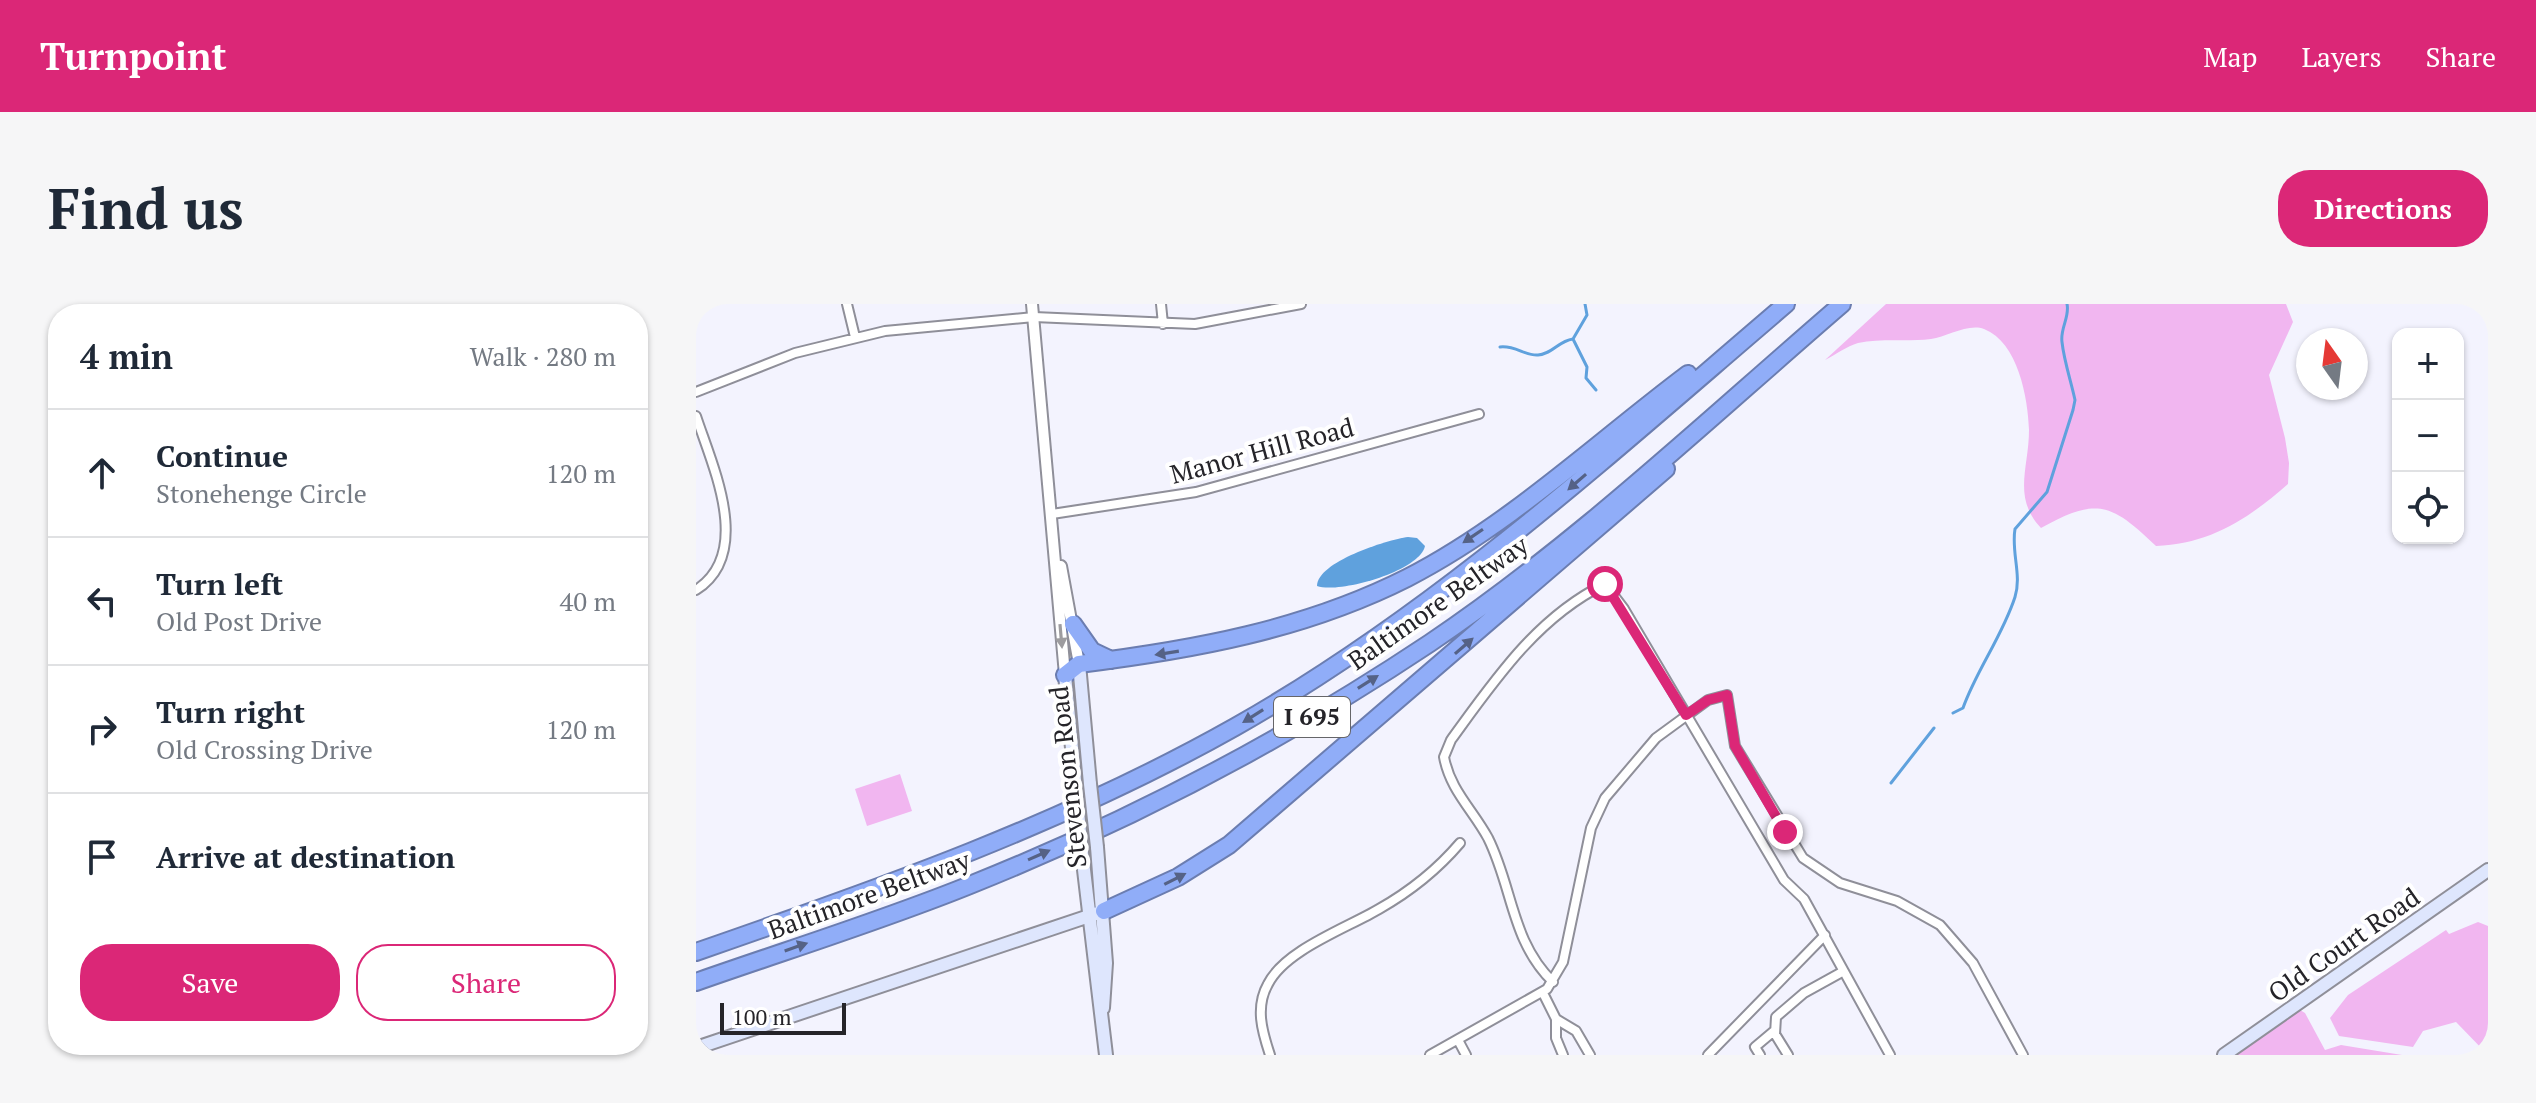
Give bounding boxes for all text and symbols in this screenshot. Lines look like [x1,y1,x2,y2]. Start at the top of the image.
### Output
text: Turnpoint [40,31,227,81]
text: Map [2203,38,2257,75]
text: Layers [2301,38,2382,75]
text: Share [2426,38,2496,75]
button: Directions [2278,170,2488,247]
text: Find us [48,171,244,245]
north arrow [2296,328,2368,400]
map controls [2392,328,2464,544]
button: + [2392,328,2464,400]
text: 4 min [80,334,173,379]
text: Walk · 280 m [470,339,616,373]
button: − [2392,400,2464,472]
street label: Manor Hill Road [1166,409,1357,491]
text: Continue [156,436,288,476]
icon: ahead [80,451,124,495]
text: 120 m [546,456,616,490]
button: locate [2392,472,2464,544]
one-way arrow [1568,473,1588,490]
text: Stonehenge Circle [156,476,367,510]
street label: Baltimore Beltway [1341,527,1535,677]
one-way arrow [1463,528,1484,543]
text: Turn left [156,564,283,604]
route start [1587,566,1623,602]
icon: left [80,579,124,623]
text: 40 m [560,584,616,618]
text: Old Post Drive [156,604,322,638]
one-way arrow [1055,623,1068,648]
one-way arrow [1453,638,1473,655]
one-way arrow [1155,647,1180,660]
one-way arrow [1357,676,1379,690]
street label: Stevenson Road [1041,684,1093,870]
text: Turn right [156,692,305,732]
road number: I 695 [1274,697,1350,737]
icon: right [80,707,124,751]
one-way arrow [1242,708,1264,722]
text: 120 m [546,712,616,746]
text: Old Crossing Drive [156,732,373,766]
route end [1767,814,1803,850]
icon: arrive [80,835,124,879]
text: Arrive at destination [156,837,455,877]
street label: Baltimore Beltway [763,841,975,946]
one-way arrow [1027,848,1051,862]
one-way arrow [1163,872,1186,885]
street label: Old Court Road [2261,879,2426,1009]
one-way arrow [784,940,808,952]
button: Save [80,944,340,1021]
button: Share [356,944,616,1021]
scale bar [720,999,846,1035]
text: 100 m [732,1002,792,1031]

